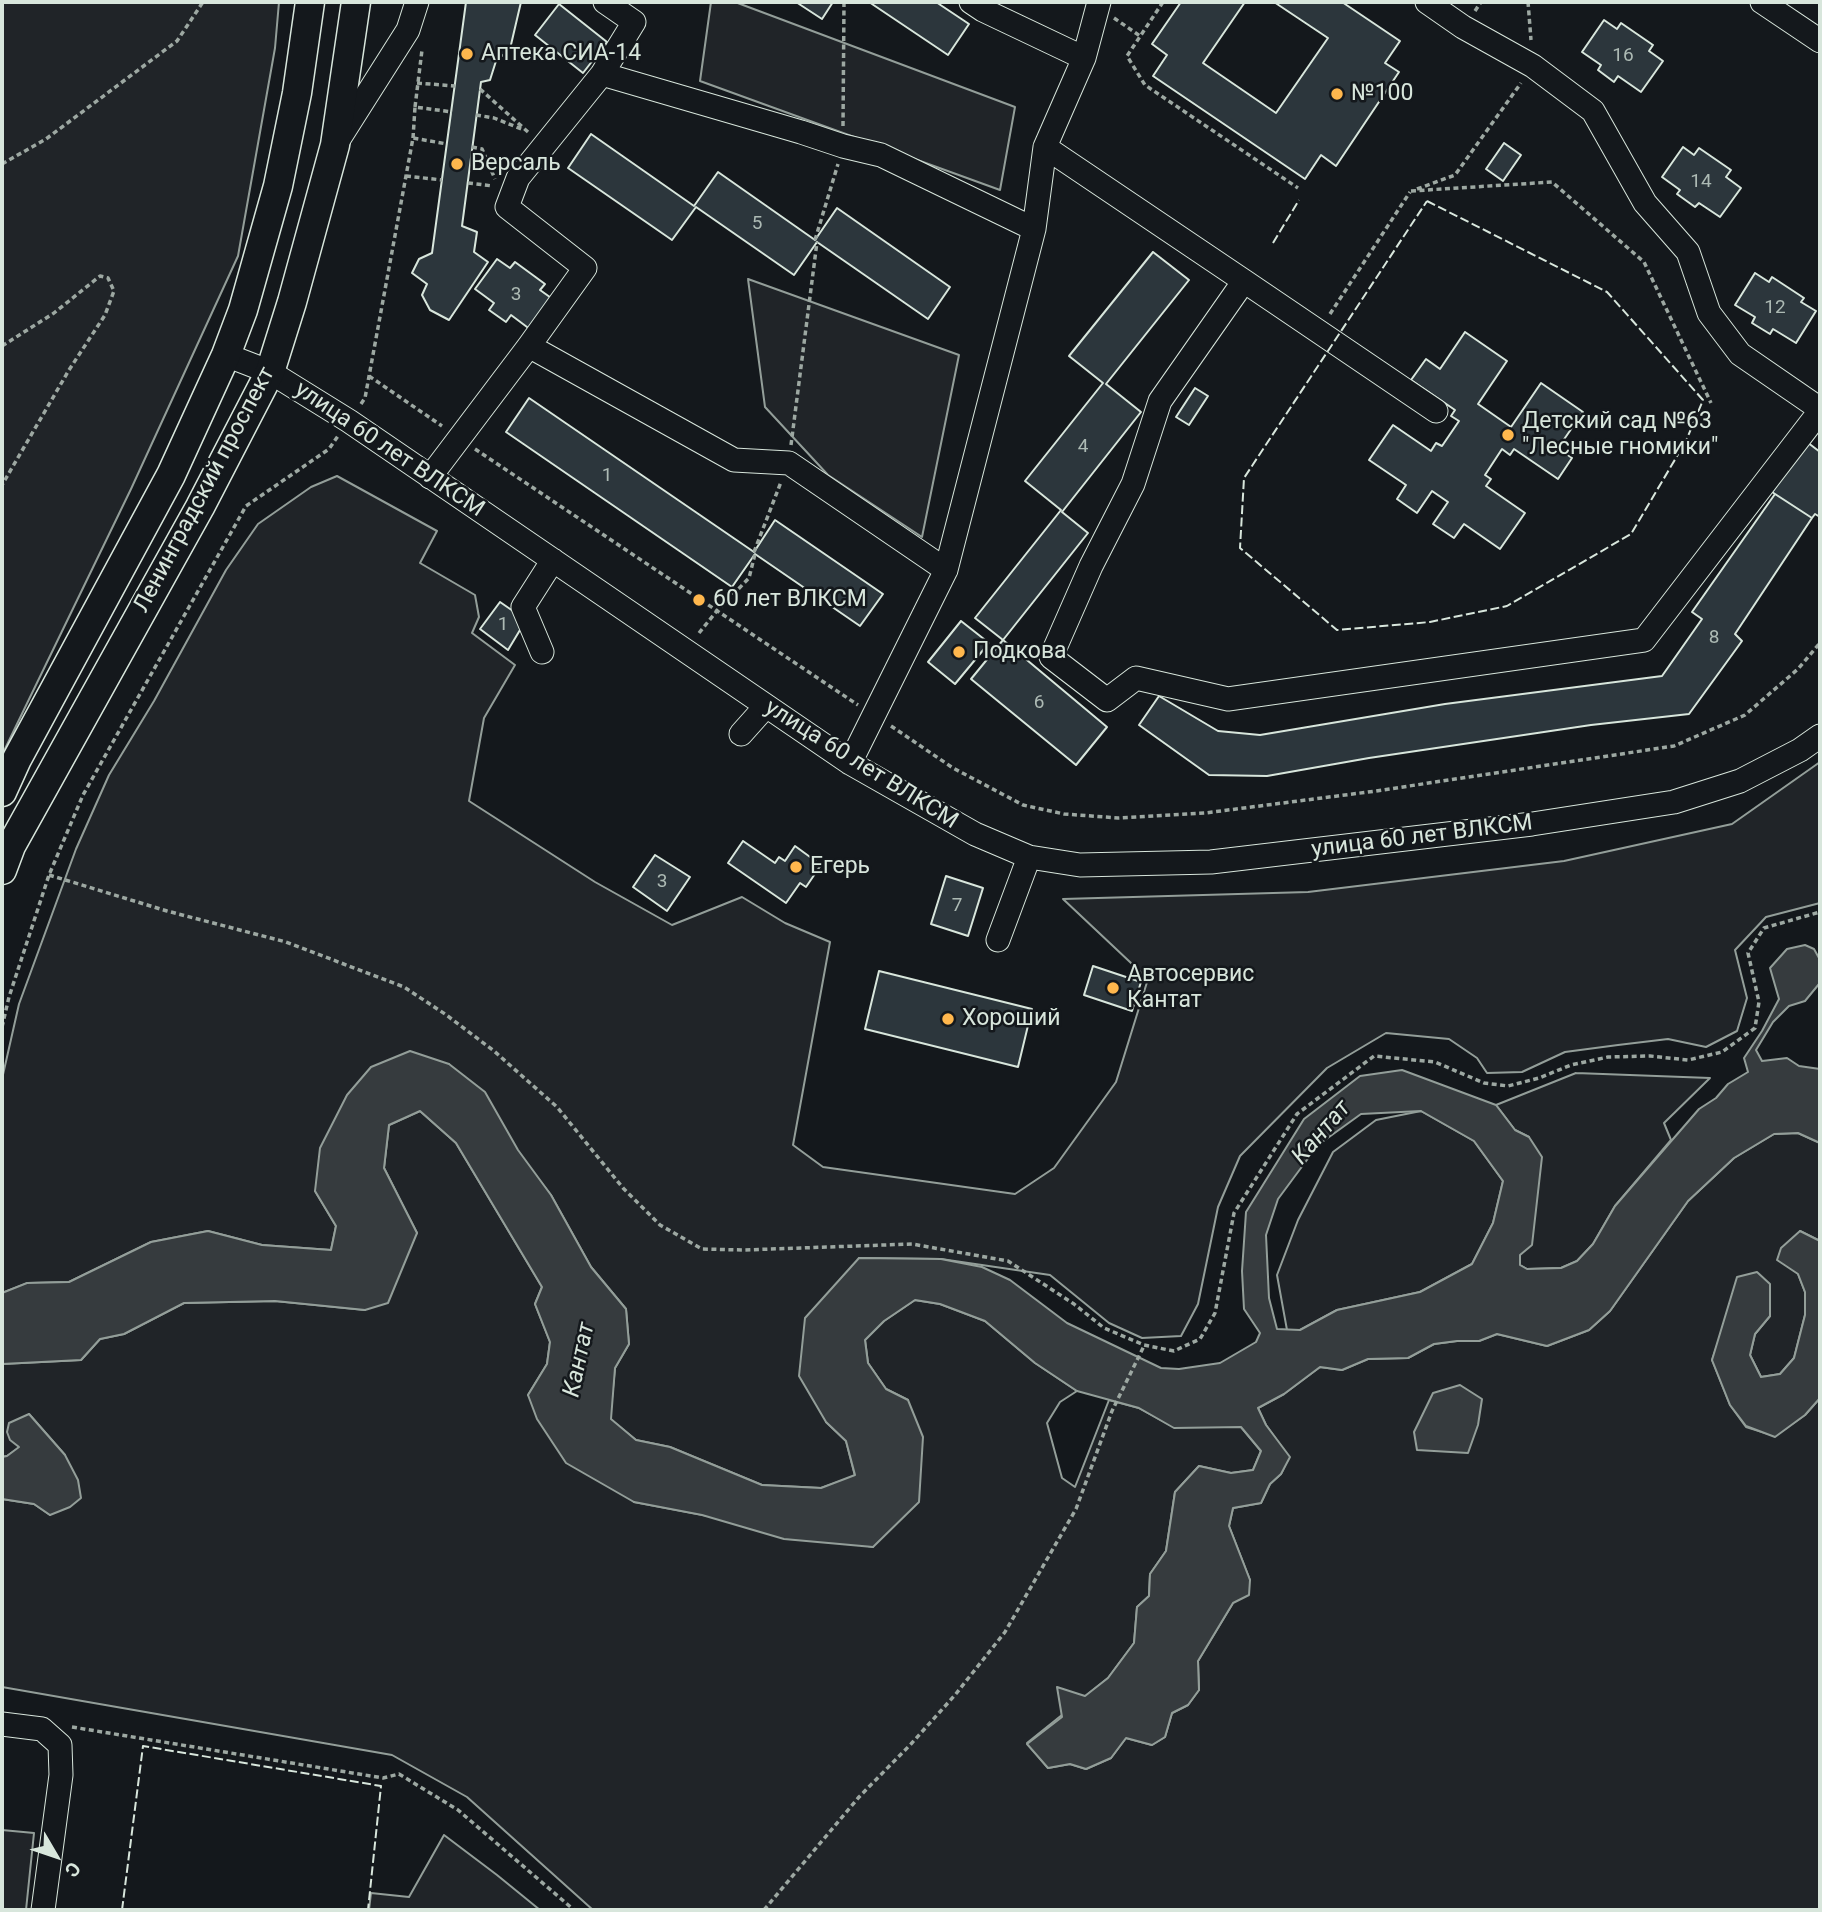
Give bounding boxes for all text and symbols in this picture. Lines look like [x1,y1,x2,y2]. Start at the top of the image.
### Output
place label: Аптека СИА-14 [481,40,641,68]
house number: 16 [1612,45,1634,67]
marker: Аптека СИА-14 [459,46,475,62]
place label: №100 [1351,80,1413,108]
marker: №100 [1329,86,1345,102]
place label: Версаль [471,150,561,178]
marker: Версаль [449,156,465,172]
house number: 14 [1690,171,1712,193]
house number: 5 [752,213,762,235]
house number: 3 [511,284,521,306]
house number: 12 [1764,297,1786,319]
street label: Ленинградский проспект [128,362,282,618]
street label: улица 60 лет ВЛКСМ [289,376,489,524]
place label: Детский сад №63 "Лесные гномики" [1522,408,1718,462]
marker: Детский сад №63 "Лесные гномики" [1500,427,1516,443]
house number: 4 [1078,436,1088,458]
house number: 1 [602,465,612,487]
place label: 60 лет ВЛКСМ [713,586,867,614]
marker: 60 лет ВЛКСМ [691,592,707,608]
house number: 1 [498,614,508,636]
house number: 8 [1709,627,1719,649]
place label: Подкова [973,638,1067,666]
marker: Подкова [951,644,967,660]
house number: 6 [1034,692,1044,714]
street label: улица 60 лет ВЛКСМ [759,694,963,836]
street label: улица 60 лет ВЛКСМ [1310,810,1534,864]
place label: Егерь [810,853,870,881]
marker: Егерь [788,859,804,875]
house number: 3 [657,871,667,893]
house number: 7 [952,895,962,917]
place label: Автосервис Кантат [1127,961,1254,1015]
marker: Автосервис Кантат [1105,980,1121,996]
place label: Хороший [962,1005,1060,1033]
marker: Хороший [940,1011,956,1027]
water label: Кантат [1286,1095,1358,1171]
water label: Кантат [558,1320,602,1400]
north arrow [21,1821,91,1891]
text: С [60,1857,86,1882]

